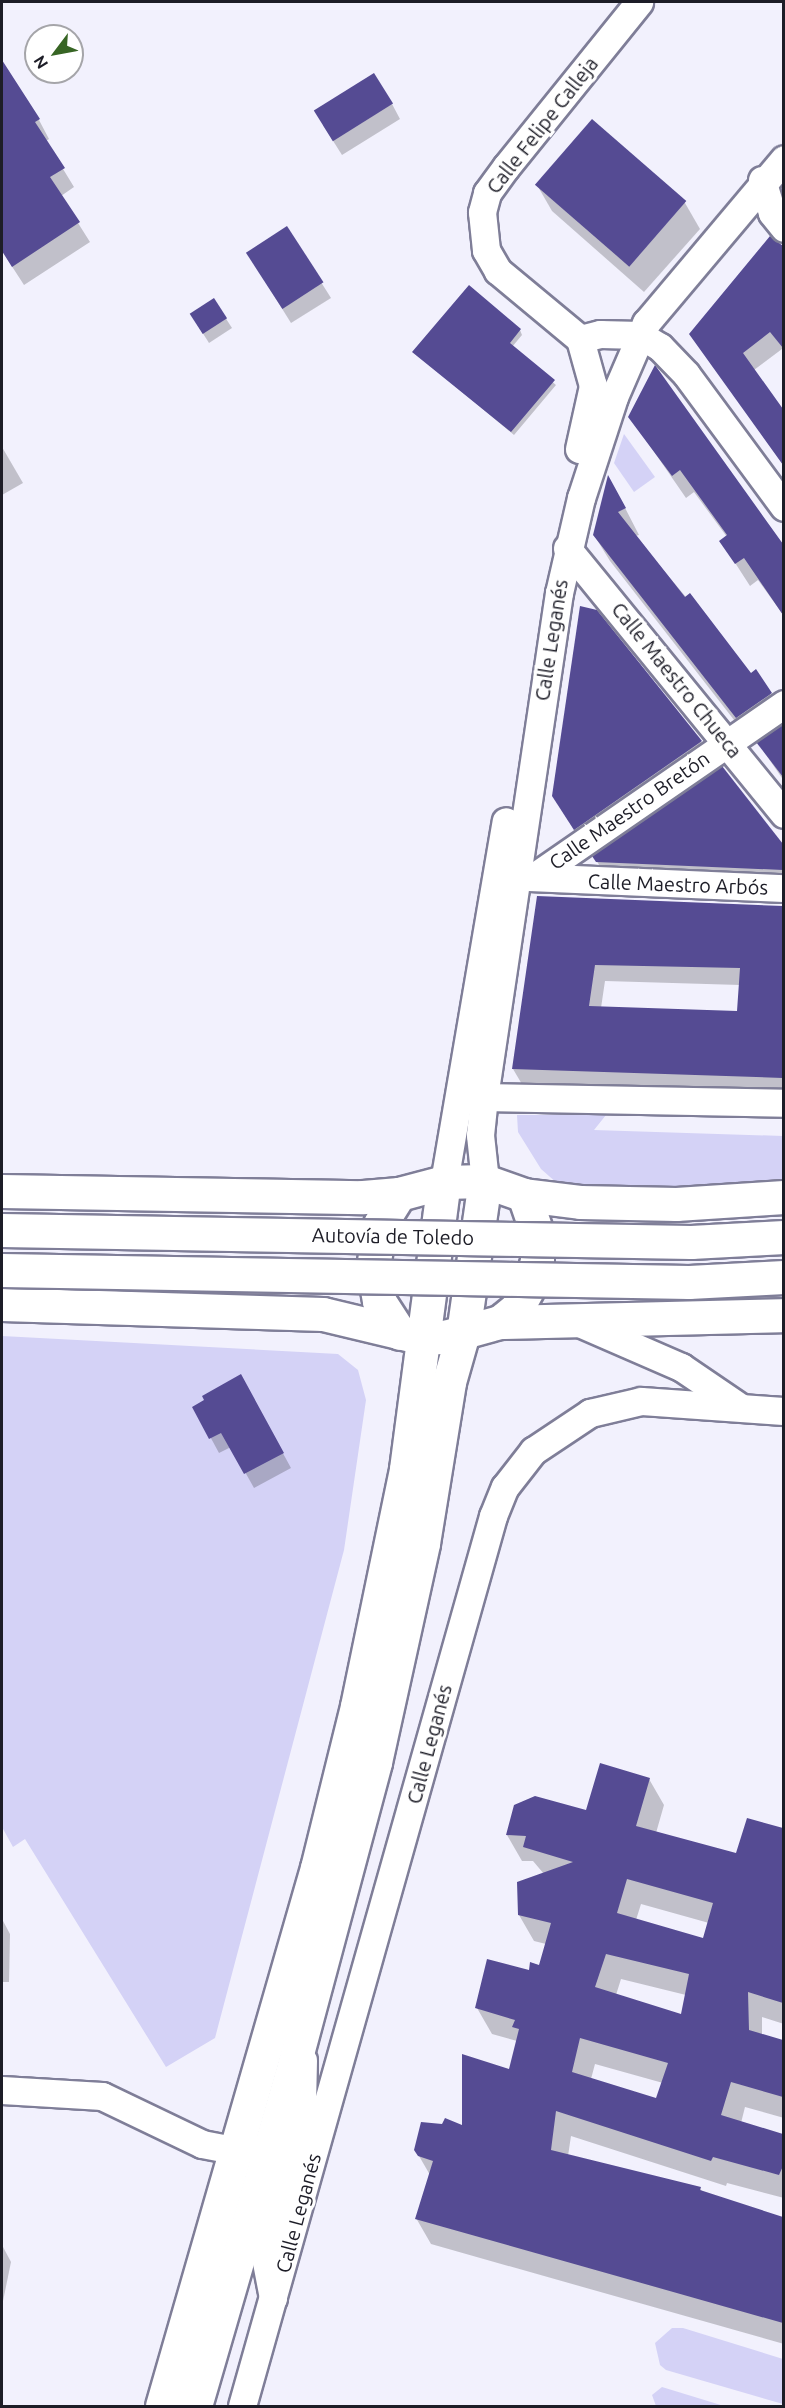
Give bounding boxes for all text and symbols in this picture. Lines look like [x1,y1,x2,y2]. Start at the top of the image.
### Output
north arrow [24,24,84,84]
street label: Calle Felipe Calleja [481,52,603,198]
text: N [30,53,51,72]
street label: Calle Leganés [530,577,572,703]
street label: Calle Maestro Chueca [607,597,747,763]
street label: Calle Maestro Bretón [544,746,714,874]
street label: Calle Maestro Arbós [587,869,769,899]
street label: Autovía de Toledo [312,1223,474,1249]
street label: Calle Leganés [402,1682,456,1806]
street label: Calle Leganés [271,2151,325,2275]

